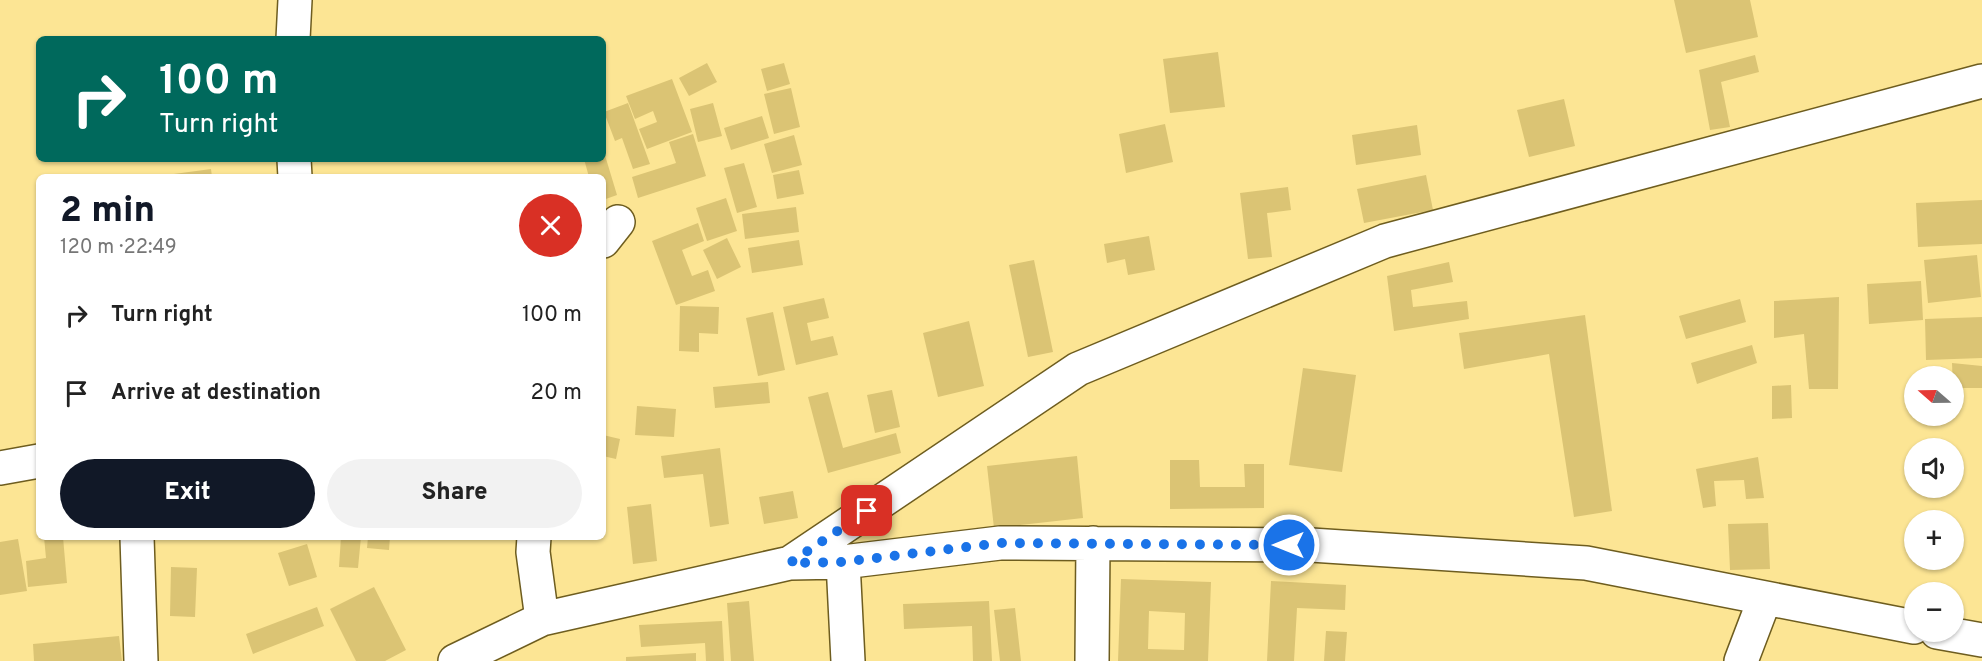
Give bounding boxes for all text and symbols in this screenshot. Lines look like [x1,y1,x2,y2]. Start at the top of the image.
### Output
text: 100 m [159,56,278,109]
icon: right [60,60,138,138]
text: Turn right [159,108,278,142]
text: 2 min [60,189,155,235]
button: close [519,194,582,257]
text: 120 m · 22:49 [60,235,177,261]
icon: right [60,299,93,332]
text: Turn right [111,302,213,329]
text: 100 m [522,302,582,329]
north arrow [1904,366,1964,426]
map controls [1904,366,1964,642]
icon: arrive [60,377,93,410]
text: Arrive at destination [111,380,321,407]
text: 20 m [531,380,582,407]
button: sound [1904,438,1964,498]
button: Exit [60,459,315,528]
button: Share [327,459,582,528]
pin [841,485,892,536]
icon: arrive [850,494,883,527]
button: + [1904,510,1964,570]
position arrow [1257,513,1321,577]
button: − [1904,582,1964,642]

